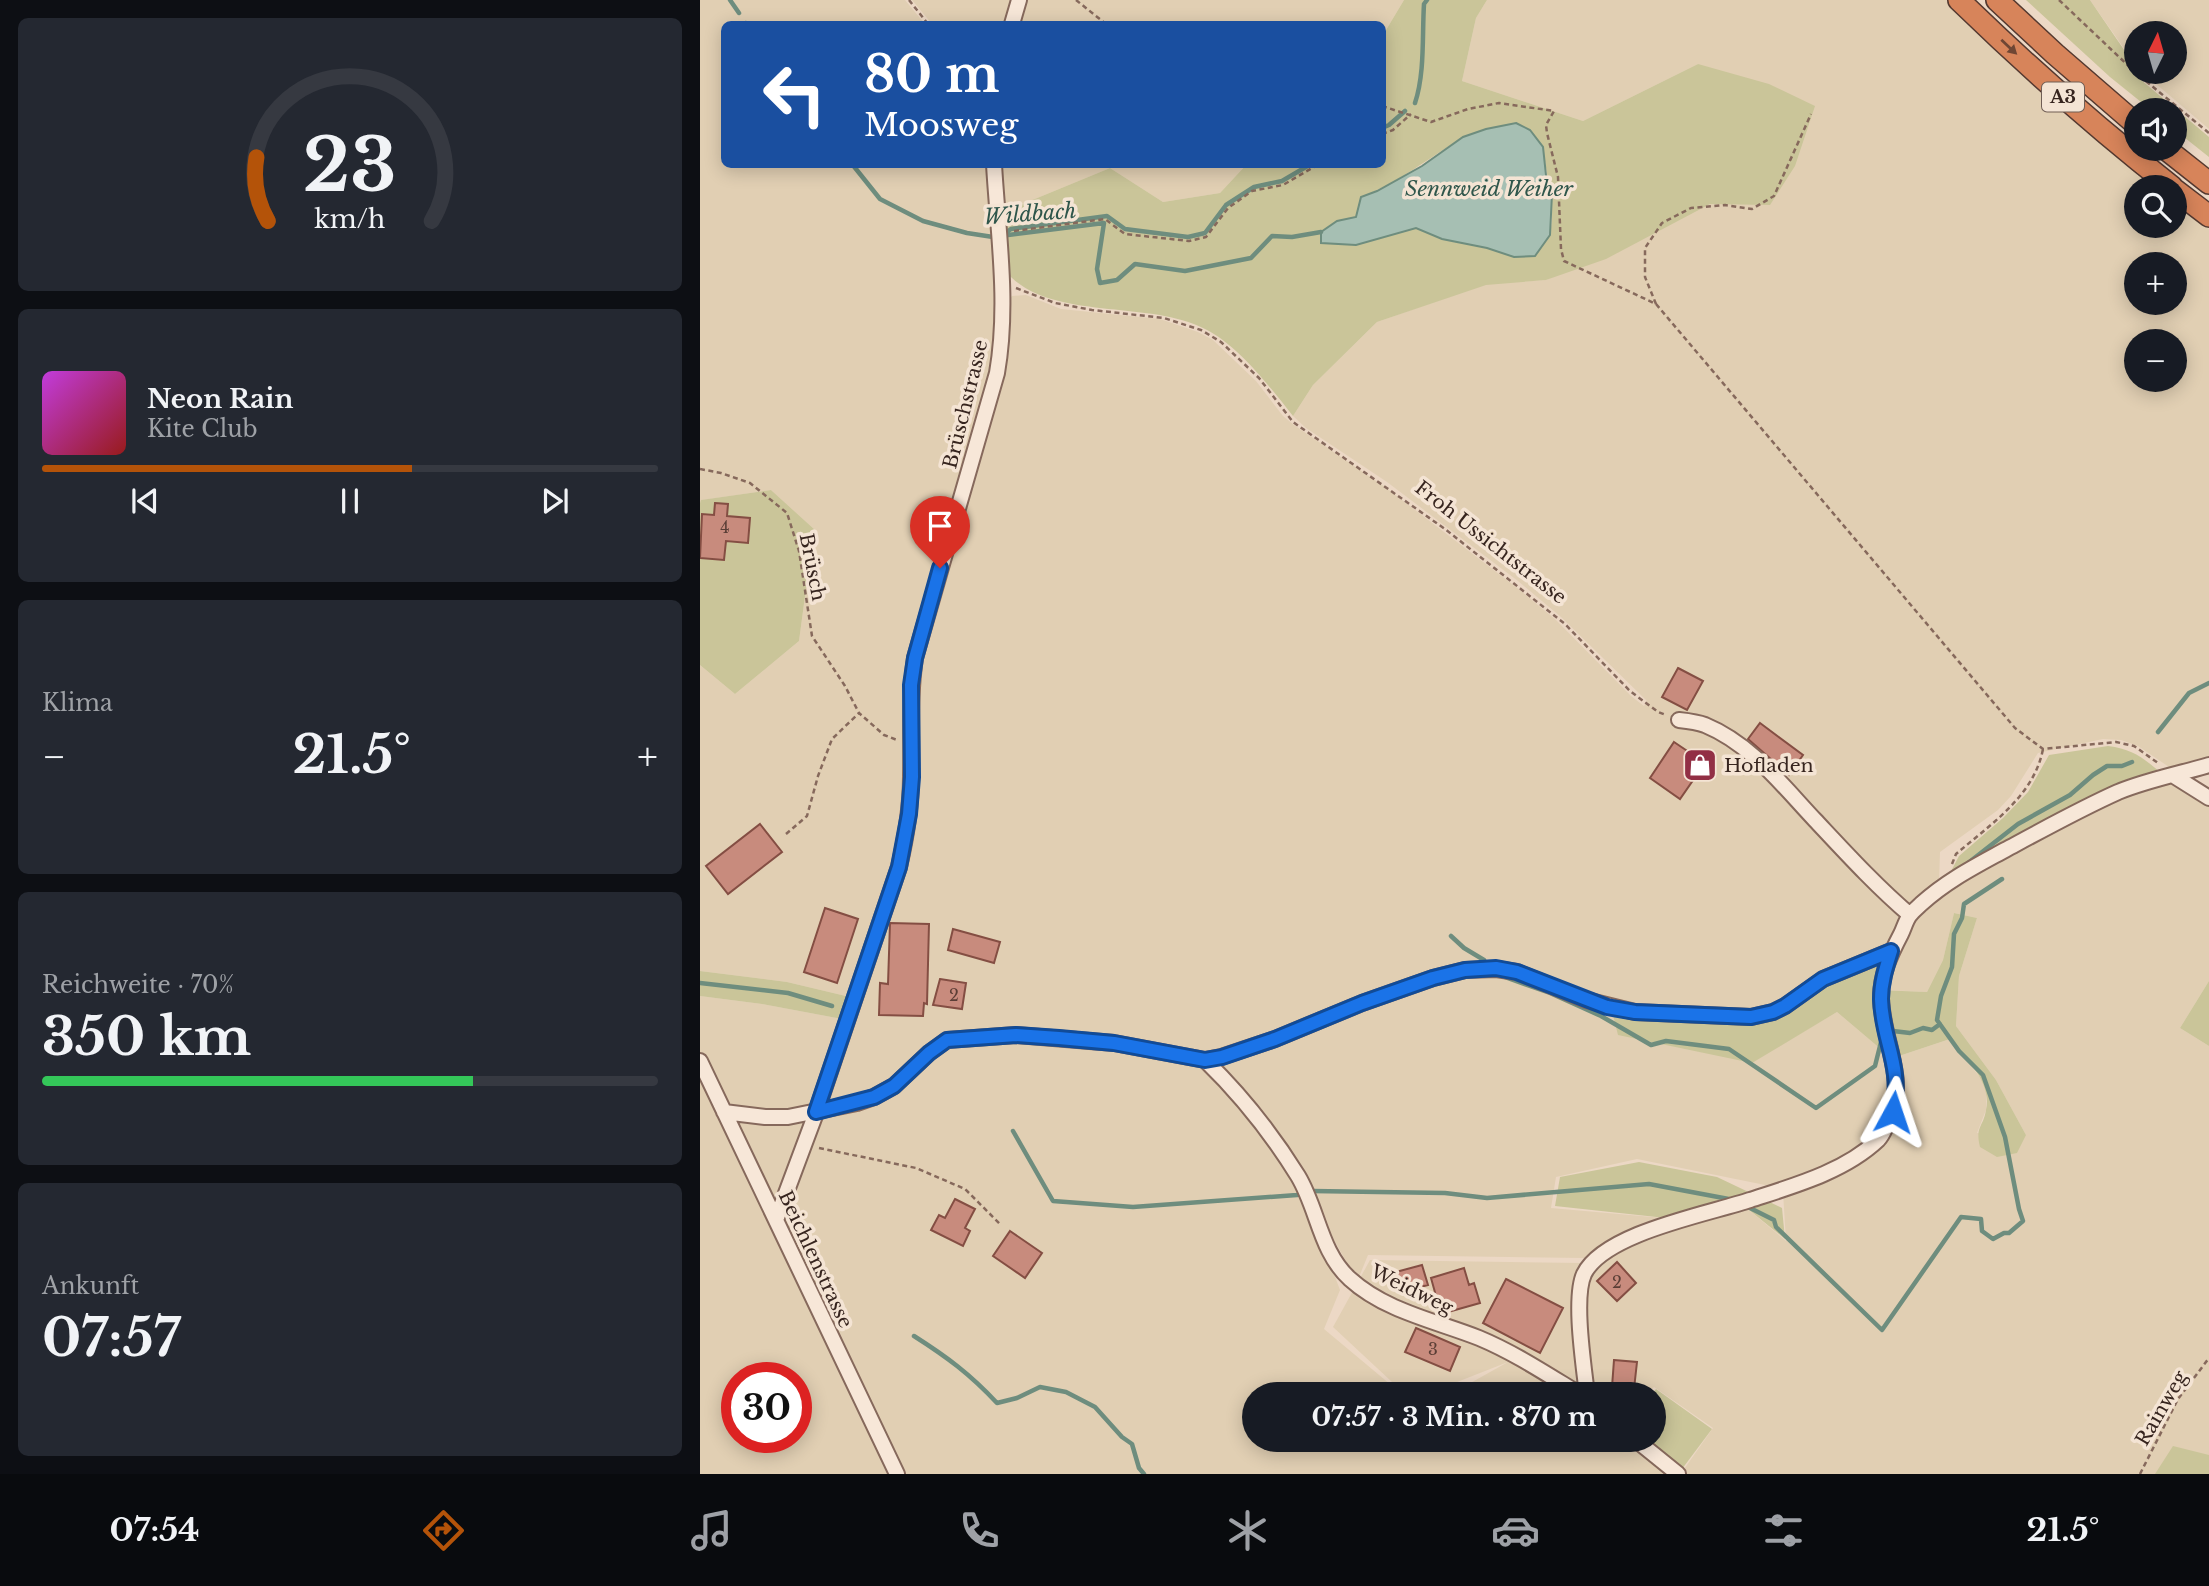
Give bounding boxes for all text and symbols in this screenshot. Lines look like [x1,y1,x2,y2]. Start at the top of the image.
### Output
north arrow [2124,21,2188,84]
map controls [2124,21,2187,392]
one-way arrow [2000,39,2017,55]
text: 80 m [864,44,999,105]
icon: left [749,49,840,140]
road number: A3 [2042,82,2084,112]
button: sound [2124,98,2187,161]
text: Moosweg [864,105,1018,145]
text: 23 [303,120,397,211]
button: search [2124,175,2187,238]
water label: Sennweid Weiher [1405,176,1574,202]
water label: Wildbach [983,198,1077,230]
text: km/h [315,203,385,234]
button: + [2124,252,2187,315]
button: − [2124,329,2187,392]
street label: Brüschstrasse [938,337,993,471]
text: Neon Rain [147,383,293,415]
text: Kite Club [147,415,258,443]
street label: Froh Ussichtstrasse [1410,476,1571,609]
icon: previous [126,482,164,520]
icon: pause [331,482,369,520]
icon: next [536,482,574,520]
pin [910,496,970,568]
icon: arrive [921,507,959,545]
house number: 4 [720,517,730,537]
street label: Brüsch [795,531,830,603]
text: Klima [42,689,113,717]
text: 21.5° [292,723,411,787]
text: − [42,733,66,780]
text: + [637,733,658,780]
shop icon: Hofladen [1681,746,1719,784]
place label: Hofladen [1724,754,1814,777]
text: Reichweite · 70% [42,971,234,999]
house number: 2 [949,985,959,1005]
text: 350 km [42,1005,251,1069]
position arrow [1856,1075,1930,1149]
street label: Beichlenstrasse [774,1187,857,1332]
street label: Weidweg [1366,1259,1457,1320]
text: Ankunft [42,1272,139,1300]
house number: 2 [1612,1272,1622,1292]
text: 07:57 [42,1306,181,1370]
house number: 3 [1428,1339,1438,1359]
speed limit sign: 30 [721,1362,812,1453]
street label: Rainweg [2131,1366,2192,1450]
text: 07:57 · 3 Min. · 870 m [1311,1401,1597,1433]
icon: directions [419,1506,468,1555]
icon: music [687,1506,736,1555]
icon: phone [955,1506,1004,1555]
icon: climate [1223,1506,1272,1555]
icon: car [1491,1506,1540,1555]
icon: filters [1759,1506,1808,1555]
text: 07:54 [110,1510,200,1550]
text: 21.5° [2027,1510,2099,1550]

